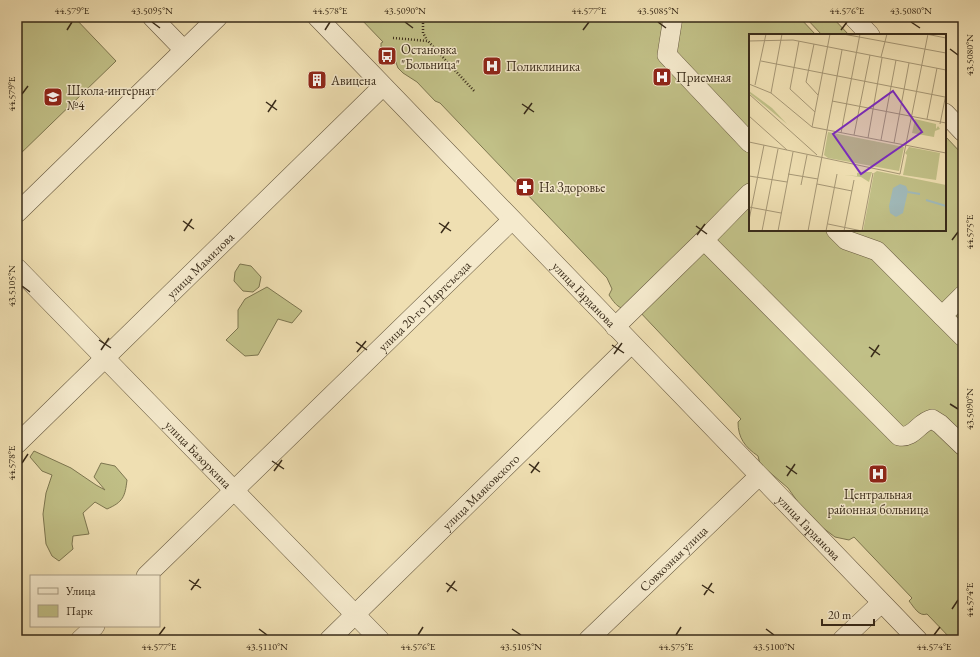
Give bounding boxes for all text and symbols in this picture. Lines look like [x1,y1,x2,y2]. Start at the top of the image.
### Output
text: 44.579°E [55,4,90,17]
text: 43.5095°N [131,4,173,17]
text: 44.578°E [313,4,348,17]
text: 43.5090°N [384,4,426,17]
text: 44.577°E [572,4,607,17]
text: 43.5085°N [637,4,679,17]
text: 44.576°E [830,4,865,17]
text: 43.5080°N [890,4,932,17]
inset map [749,34,946,231]
text: 43.5080°N [963,34,976,76]
place label: Остановка "Больница" [401,41,460,73]
bus stop icon: Остановка "Больница" [376,45,398,67]
hospital icon: Поликлиника [481,55,503,77]
place label: Поликлиника [506,58,581,75]
hospital icon: Приемная [651,66,673,88]
building icon: Авицена [306,69,328,91]
place label: Приемная [676,69,732,86]
place label: Авицена [330,72,377,89]
text: 44.579°E [5,76,18,111]
place label: Школа-интернат №4 [67,82,156,114]
school or university icon: Школа-интернат №4 [42,86,64,108]
pharmacy icon: На Здоровье [514,176,536,198]
place label: На Здоровье [539,179,605,196]
text: 44.575°E [963,214,976,249]
street label: улица Мамилова [163,228,238,302]
street label: улица 20-го Партсъезда [374,256,475,355]
street label: улица Гарданова [549,258,620,331]
text: 43.5105°N [5,265,18,307]
text: 43.5090°N [963,388,976,430]
street label: улица Базоркина [161,416,236,492]
text: 44.578°E [5,445,18,480]
street label: улица Маяковского [438,450,523,533]
hospital icon: Центральная районная больница [867,463,889,485]
place label: Центральная районная больница [827,486,929,518]
street label: улица Гарданова [774,491,845,564]
street label: Совхозная улица [635,521,711,595]
legend [30,575,160,627]
text: 44.574°E [963,582,976,617]
text: Улица [65,583,96,599]
scale bar [822,601,874,627]
text: Парк [66,603,93,619]
text: 20 m [828,607,852,623]
text: 44.577°E [142,640,177,653]
text: 43.5110°N [246,640,288,653]
text: 44.576°E [401,640,436,653]
text: 43.5105°N [500,640,542,653]
text: 44.575°E [659,640,694,653]
text: 43.5100°N [753,640,795,653]
text: 44.574°E [917,640,952,653]

